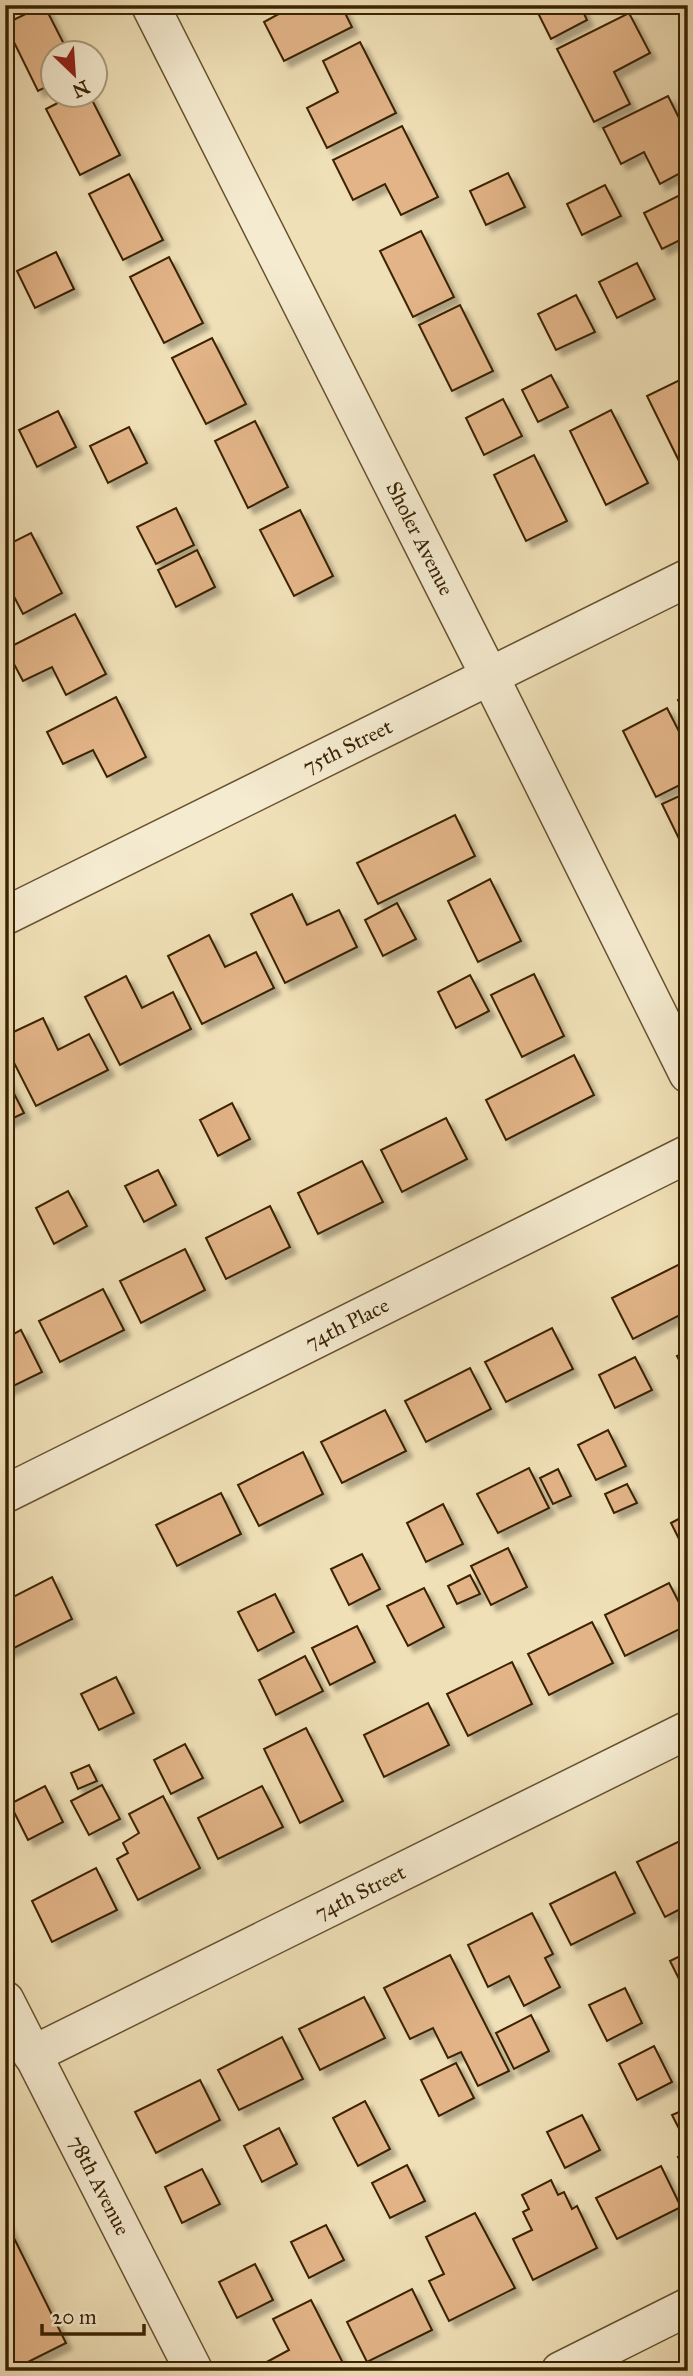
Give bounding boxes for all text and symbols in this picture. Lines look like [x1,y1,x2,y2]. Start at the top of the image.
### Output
north arrow [38,38,108,108]
text: N [69,75,93,103]
street label: Sholer Avenue [380,477,460,600]
street label: 75th Street [298,713,397,780]
street label: 74th Place [301,1292,393,1356]
street label: 74th Street [310,1859,410,1926]
street label: 78th Avenue [63,2131,136,2240]
scale bar [42,2292,144,2336]
text: 20 m [52,2304,97,2330]

